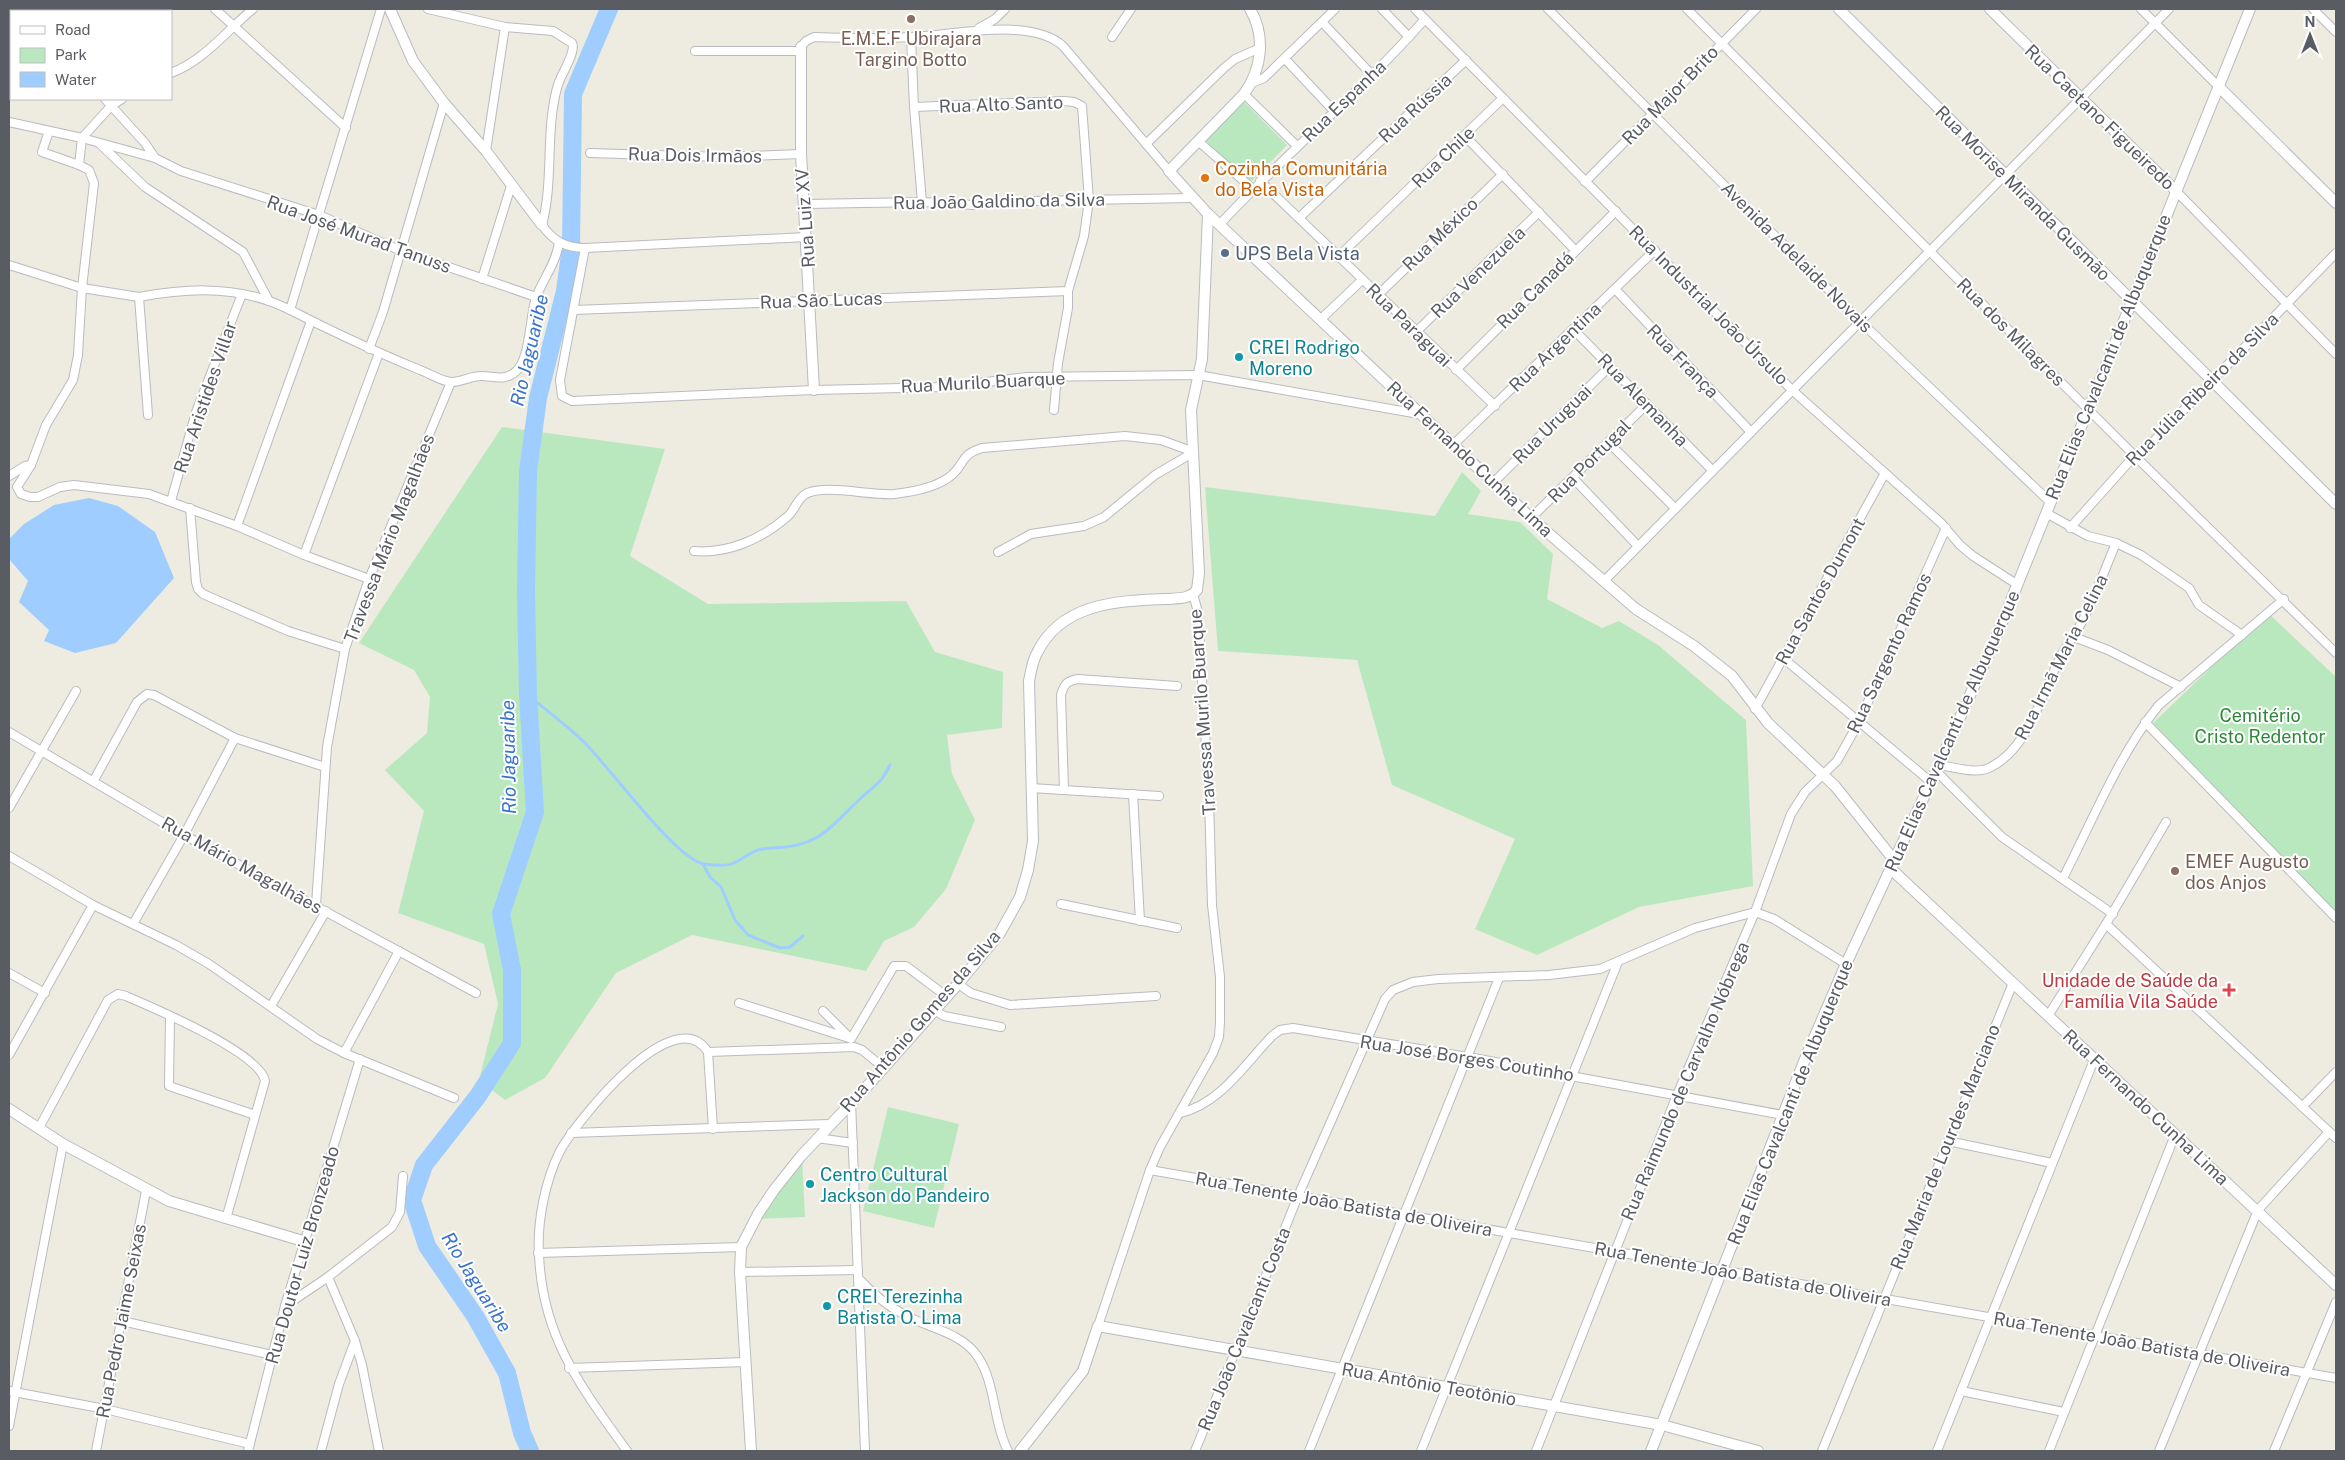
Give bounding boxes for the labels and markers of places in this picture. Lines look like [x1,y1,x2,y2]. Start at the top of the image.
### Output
marker: E.M.E.F Ubirajara Targino Botto [905,13,917,25]
place label: E.M.E.F Ubirajara Targino Botto [841,28,981,70]
place label: Cozinha Comunitária do Bela Vista [1215,158,1387,200]
marker: Cozinha Comunitária do Bela Vista [1199,172,1211,184]
place label: UPS Bela Vista [1235,243,1360,264]
marker: UPS Bela Vista [1219,247,1231,259]
place label: CREI Rodrigo Moreno [1249,337,1360,379]
marker: CREI Rodrigo Moreno [1233,351,1245,363]
place label: EMEF Augusto dos Anjos [2185,851,2309,893]
marker: EMEF Augusto dos Anjos [2169,865,2181,877]
place label: Unidade de Saúde da Família Vila Saúde [2042,970,2218,1012]
marker: Unidade de Saúde da Família Vila Saúde [2222,983,2236,997]
place label: Centro Cultural Jackson do Pandeiro [820,1164,990,1206]
marker: Centro Cultural Jackson do Pandeiro [804,1178,816,1190]
place label: CREI Terezinha Batista O. Lima [837,1286,963,1328]
marker: CREI Terezinha Batista O. Lima [821,1300,833,1312]

